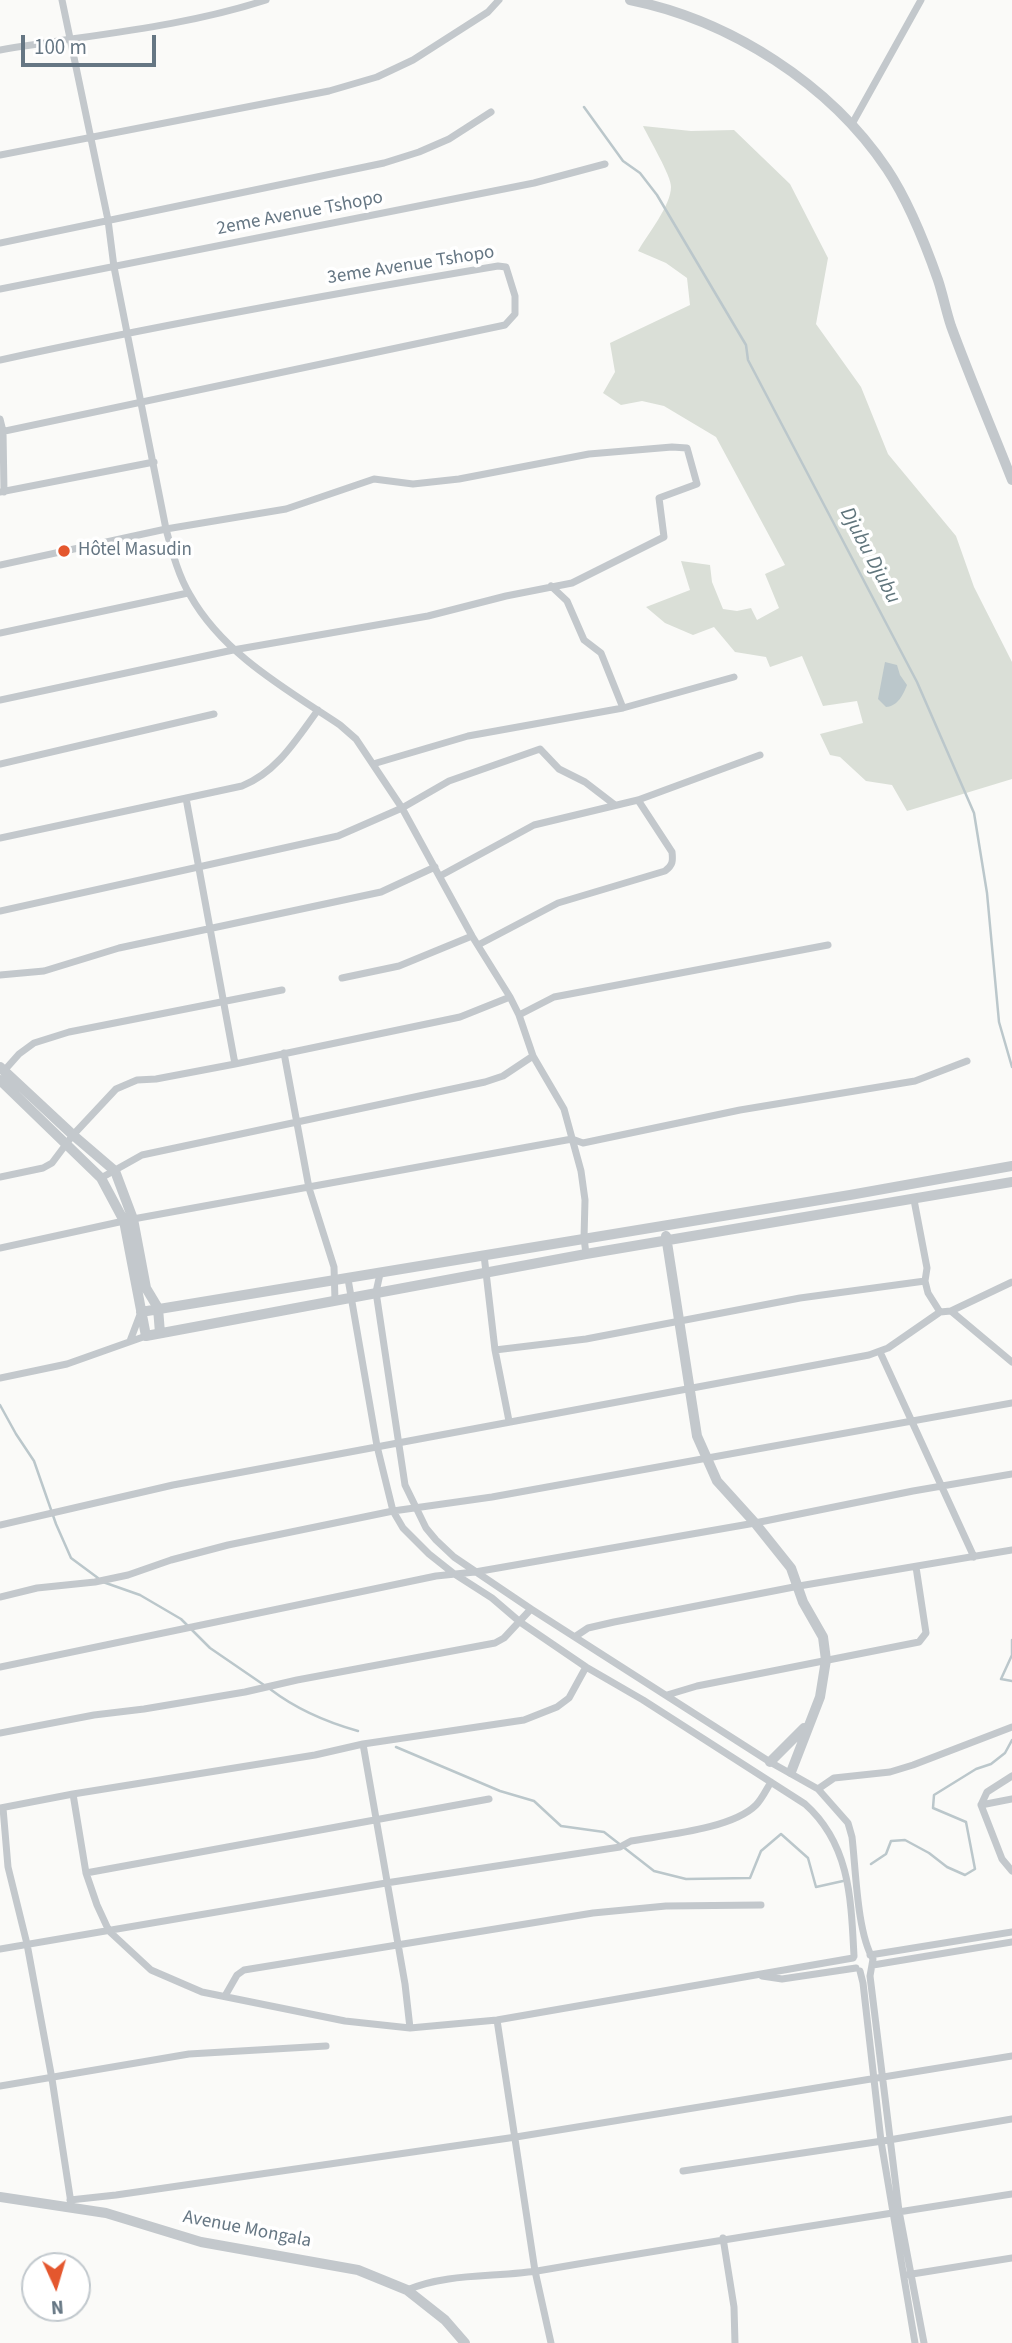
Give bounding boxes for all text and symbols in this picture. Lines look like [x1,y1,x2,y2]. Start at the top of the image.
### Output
scale bar [24,21,159,65]
text: 100 m [34,32,87,62]
street label: 2eme Avenue Tshopo [215,187,385,241]
street label: 3eme Avenue Tshopo [326,242,496,290]
water label: Djubu Djubu [833,504,905,608]
place label: Hôtel Masudin [78,540,192,562]
marker: Hôtel Masudin [56,543,72,559]
street label: Avenue Mongala [181,2206,313,2254]
north arrow [21,2252,91,2322]
text: N [50,2293,65,2320]

